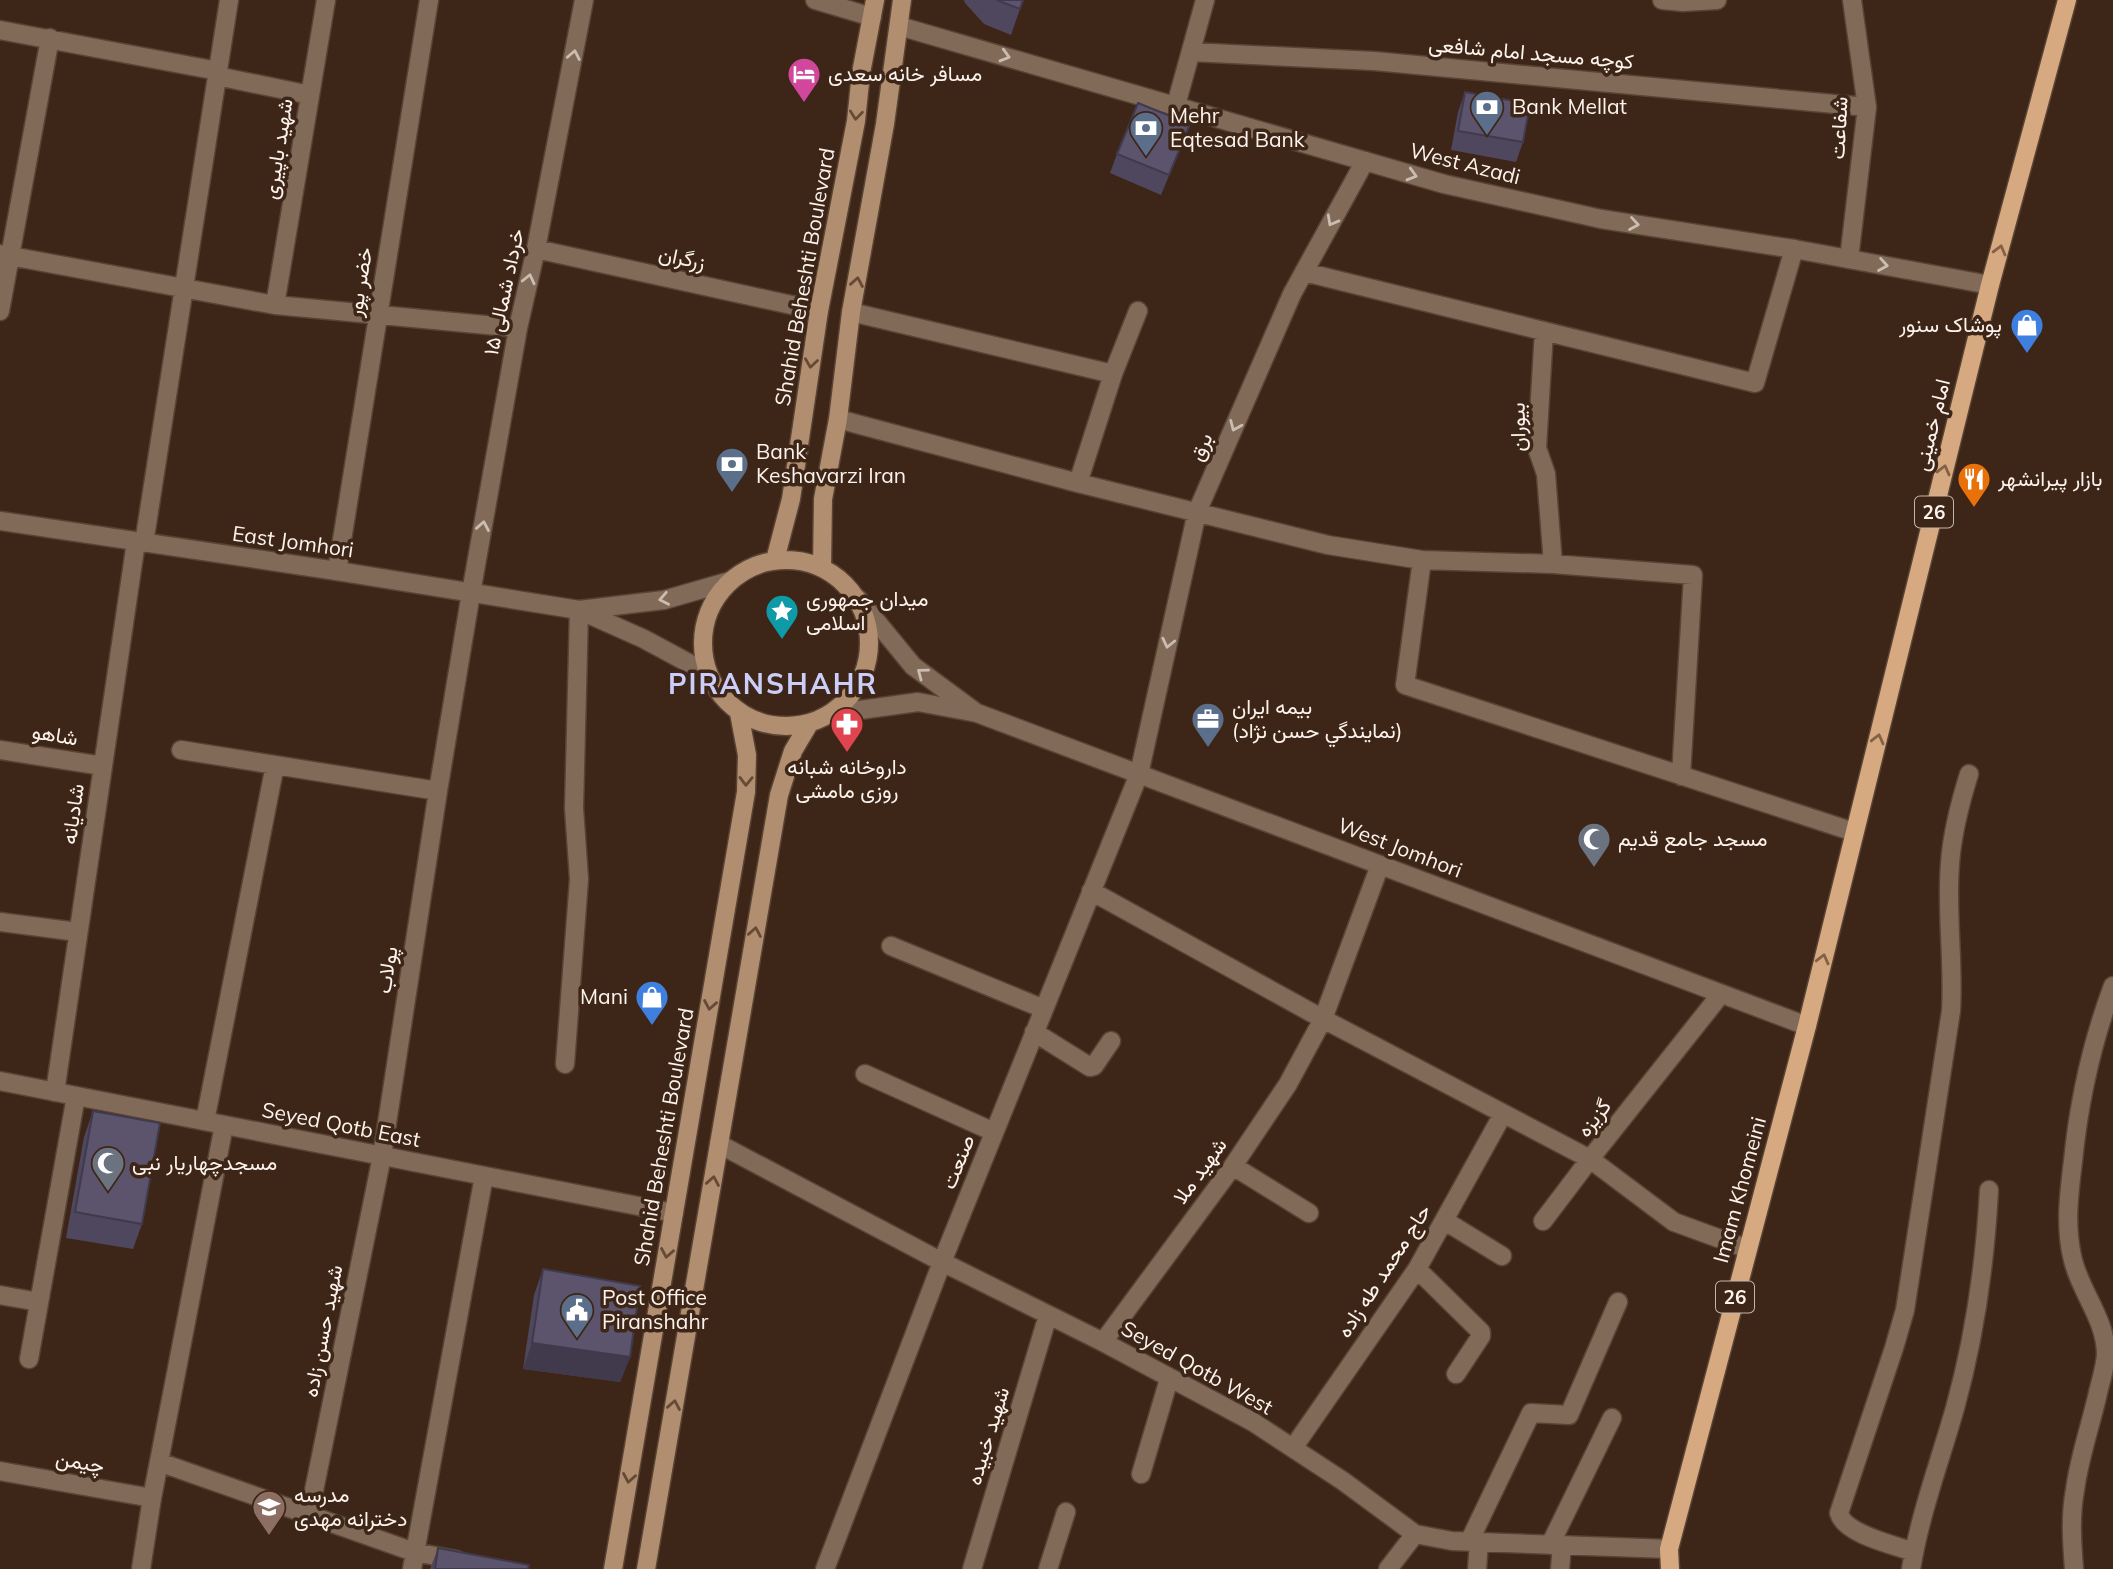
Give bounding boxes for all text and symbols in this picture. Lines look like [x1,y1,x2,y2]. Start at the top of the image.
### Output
street label: کوچه مسجد امام شافعی [1427,30,1635,76]
one-way arrow [999,48,1011,63]
one-way arrow [565,49,580,61]
hotel icon: مسافر خانه سعدی [785,55,823,104]
place label: مسافر خانه سعدی [828,60,982,87]
bank icon: Bank Mellat [1468,88,1506,137]
place label: Bank Mellat [1512,93,1627,119]
street label: شفاعت [1823,96,1853,160]
street label: شهید باپیری [256,97,300,201]
place label: Mehr Eqtesad Bank [1170,102,1305,152]
bank icon: Mehr Eqtesad Bank [1127,109,1165,158]
one-way arrow [848,110,863,121]
street label: West Azadi [1407,137,1523,189]
street label: Shahid Beheshti Boulevard [768,146,840,408]
one-way arrow [1406,166,1418,181]
one-way arrow [1327,213,1340,226]
one-way arrow [1628,216,1640,231]
street label: ۱۵ خرداد شمالی [477,226,530,358]
street label: زرگران [656,239,708,276]
one-way arrow [1991,244,2006,256]
street label: خضر پور [341,245,379,320]
one-way arrow [1877,257,1888,272]
one-way arrow [521,273,536,285]
one-way arrow [848,276,863,288]
shop icon: پوشاک سنور [2008,306,2046,355]
place label: پوشاک سنور [1898,311,2002,339]
one-way arrow [804,358,819,369]
street label: امام خمینی [1907,376,1957,474]
street label: بیوران [1504,402,1531,452]
one-way arrow [1229,419,1243,431]
street label: برق [1183,429,1218,465]
place label: Bank Keshavarzi Iran [756,438,906,488]
bank icon: Bank Keshavarzi Iran [713,445,751,494]
restaurant icon: بازار پیرانشهر [1955,460,1993,509]
one-way arrow [1936,464,1950,476]
place label: بازار پیرانشهر [1997,465,2102,493]
road number: 26 [1915,496,1953,527]
street label: East Jomhori [231,520,355,562]
one-way arrow [475,520,490,532]
place label: میدان جمهوری اسلامی [806,585,928,635]
one-way arrow [658,590,670,605]
place icon: میدان جمهوری اسلامی [763,592,801,641]
one-way arrow [1162,636,1177,648]
district label: PIRANSHAHR [668,666,878,701]
one-way arrow [917,668,930,681]
place label: بيمه ايران (نمايندگي حسن نژاد) [1232,693,1403,748]
office icon: بيمه ايران (نمايندگي حسن نژاد) [1189,700,1227,749]
pharmacy icon: داروخانه شبانه روزی مامشی [828,705,866,754]
street label: شاهو [30,718,80,751]
one-way arrow [1870,733,1884,745]
place label: داروخانه شبانه روزی مامشی [787,753,907,804]
one-way arrow [738,776,754,786]
street label: شادیانه [55,782,89,846]
street label: West Jomhori [1335,811,1466,883]
mosque icon: مسجد جامع قدیم [1575,820,1613,869]
place label: مسجد جامع قدیم [1618,825,1767,853]
one-way arrow [747,927,762,938]
street label: پولاب [369,944,405,996]
one-way arrow [1815,953,1829,965]
shop icon: Mani [633,978,671,1027]
place label: Mani [580,983,628,1009]
one-way arrow [703,999,718,1011]
street label: Shahid Beheshti Boulevard [627,1006,699,1268]
street label: گزیزه [1570,1093,1617,1142]
street label: Seyed Qotb East [260,1096,423,1152]
street label: Imam Khomeini [1707,1114,1771,1266]
street label: صنعت [934,1131,980,1193]
street label: شهید ملا [1167,1132,1233,1209]
mosque icon: مسجدچهاریار نبی [89,1144,127,1193]
place label: مسجدچهاریار نبی [132,1149,277,1177]
one-way arrow [705,1175,720,1187]
street label: حاج محمد طه زاده [1330,1199,1438,1343]
one-way arrow [660,1247,675,1259]
street label: شهید حسن زاده [296,1262,349,1399]
road number: 26 [1716,1282,1754,1312]
place label: Post Office Piranshahr [602,1284,709,1334]
public building icon: Post Office Piranshahr [558,1291,596,1340]
street label: Seyed Qotb West [1117,1315,1278,1420]
street label: شهید خبیده [960,1384,1015,1488]
one-way arrow [666,1399,681,1411]
street label: چیمن [54,1444,106,1480]
one-way arrow [622,1472,637,1484]
place label: مدرسه دخترانه مهدی [294,1481,407,1532]
school or university icon: مدرسه دخترانه مهدی [250,1488,288,1537]

